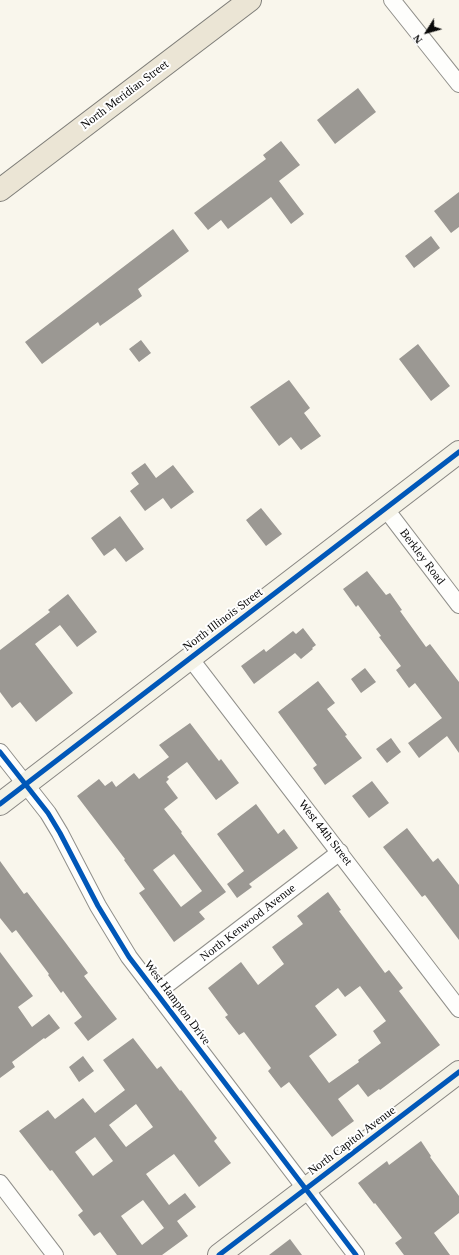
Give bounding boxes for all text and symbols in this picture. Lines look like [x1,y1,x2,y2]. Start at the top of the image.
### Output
north arrow [407,12,447,52]
text: N [410,32,425,46]
street label: North Meridian Street [78,57,172,133]
street label: Berkley Road [396,526,448,588]
street label: North Illinois Street [180,585,266,655]
street label: West 44th Street [295,797,355,869]
street label: North Kenwood Avenue [197,881,299,965]
street label: West Hampton Drive [141,958,213,1048]
street label: North Capitol Avenue [305,1103,399,1179]

